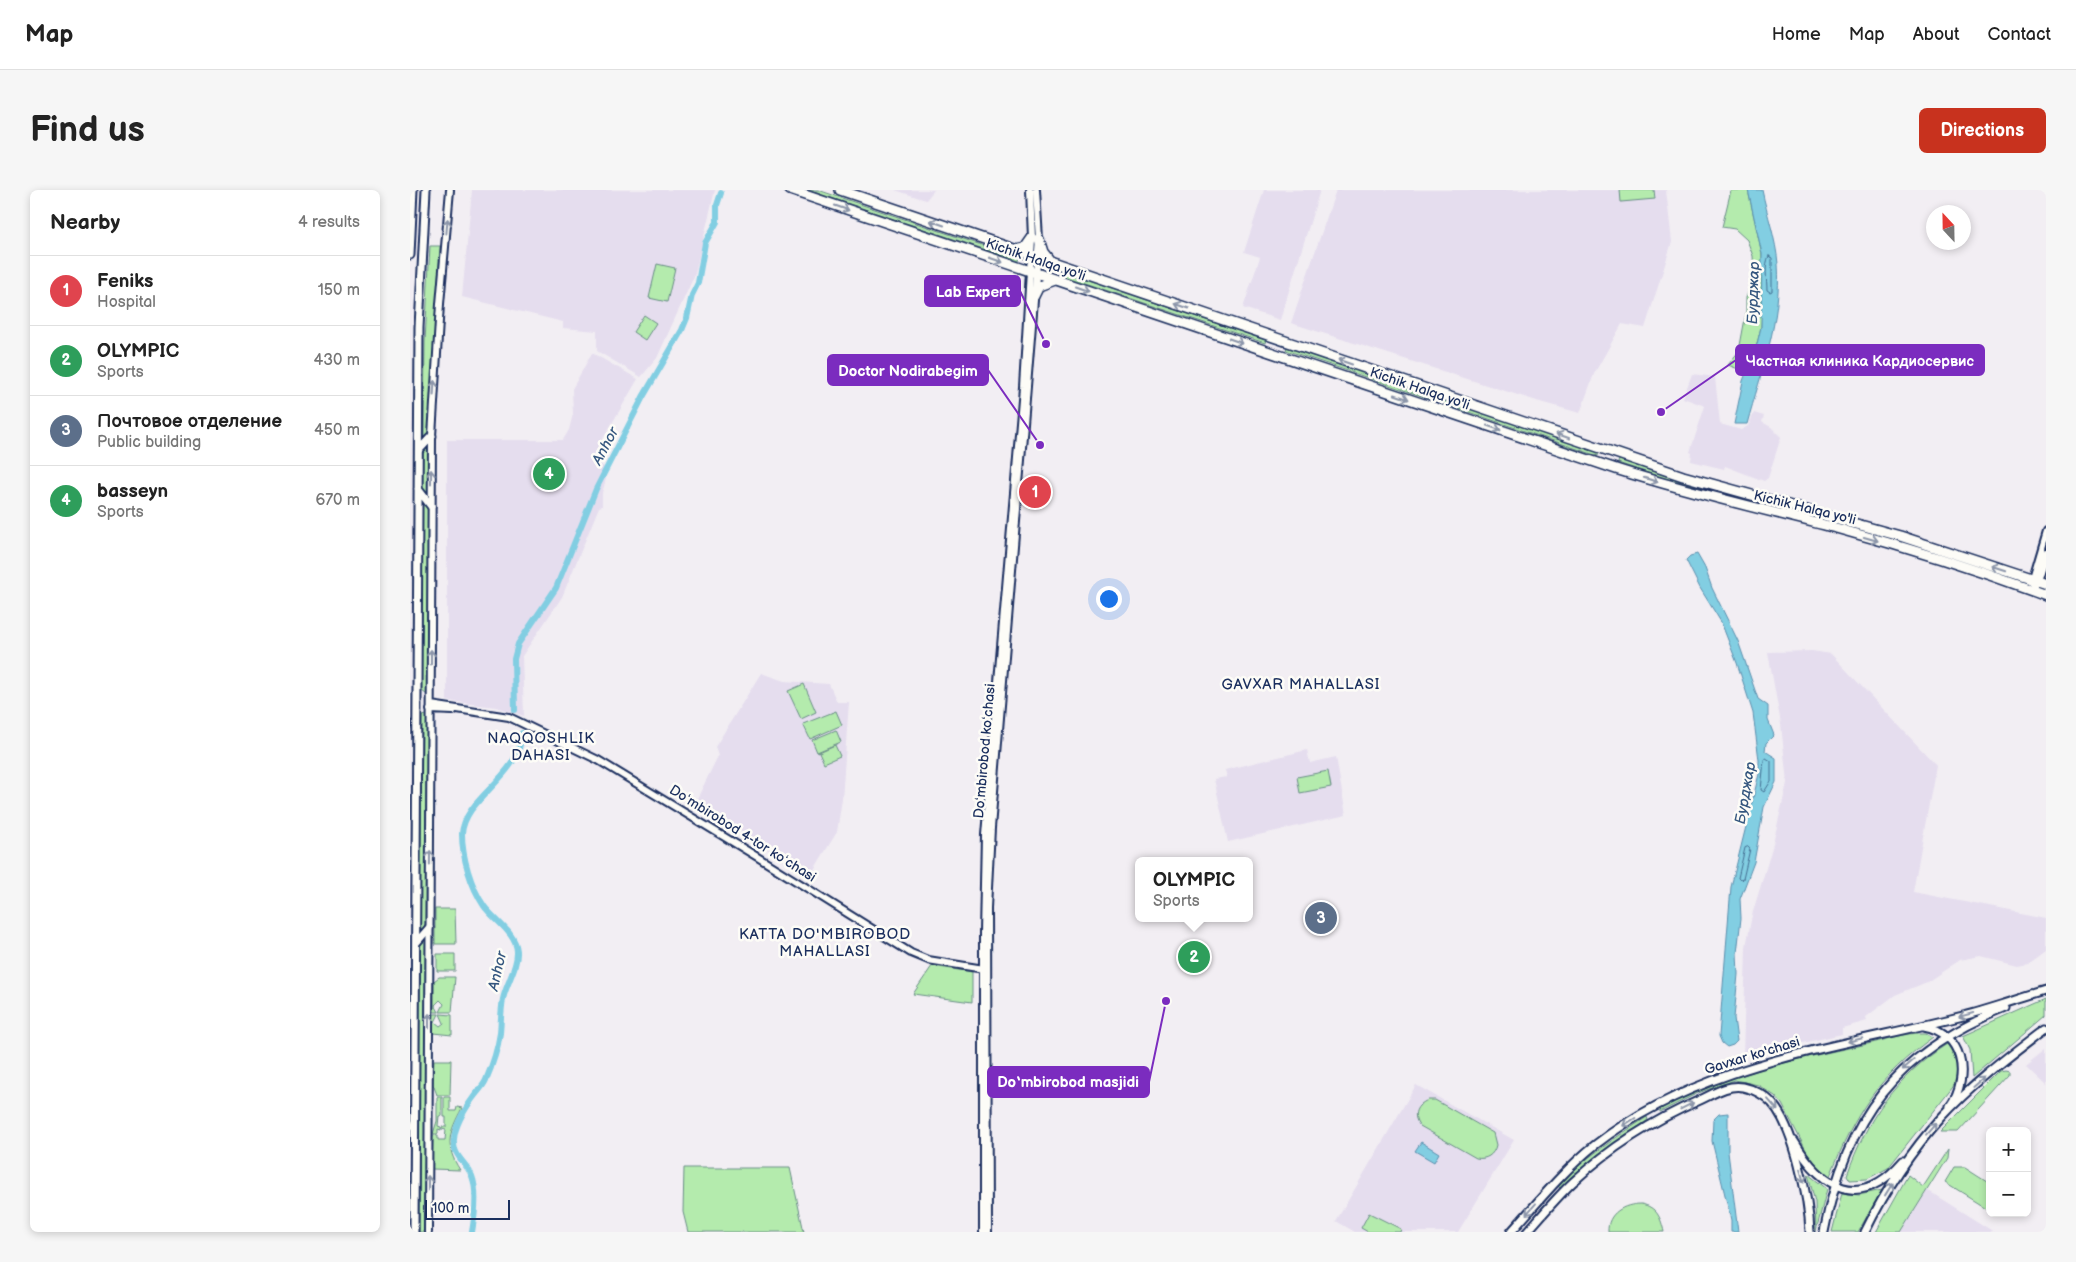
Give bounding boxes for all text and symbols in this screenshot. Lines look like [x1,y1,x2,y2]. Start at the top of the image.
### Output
text: Map [25,20,73,49]
text: Home [1772,24,1821,45]
text: Map [1849,24,1885,45]
text: About [1913,24,1960,45]
text: Contact [1988,24,2051,45]
button: Directions [1919,108,2046,153]
text: Find us [30,109,145,152]
one-way arrow [834,204,850,213]
north arrow [1926,205,1971,250]
text: Nearby [50,210,120,235]
text: 4 results [298,213,360,232]
one-way arrow [442,218,452,234]
one-way arrow [929,218,945,227]
street label: Kichik Halqa yo'li [984,234,1088,285]
one-way arrow [988,256,1004,265]
water label: Бурджар [1743,261,1764,325]
text: Feniks [97,270,153,293]
callout: Lab Expert [925,276,1020,306]
text: 1 [63,281,69,300]
text: 150 m [318,281,360,300]
text: Lab Expert [936,283,1010,302]
one-way arrow [1074,285,1089,294]
text: Hospital [97,293,156,312]
one-way arrow [1174,301,1190,311]
one-way arrow [1228,337,1243,346]
text: OLYMPIC [97,340,179,363]
callout: Частная клиника Кардиосервис [1736,345,1984,375]
text: 2 [61,351,71,370]
text: 430 m [313,351,360,370]
text: Частная клиника Кардиосервис [1746,352,1975,371]
callout: Doctor Nodirabegim [828,355,988,385]
one-way arrow [1338,357,1353,366]
text: Doctor Nodirabegim [838,362,978,381]
text: Sports [97,363,144,382]
street label: Kichik Halqa yo'li [1368,363,1472,414]
one-way arrow [430,380,439,396]
one-way arrow [1394,393,1410,402]
text: Почтовое отделение [97,410,282,433]
text: 3 [61,421,71,440]
text: 450 m [314,421,360,440]
water label: Anhor [587,423,624,469]
one-way arrow [1486,424,1502,433]
one-way arrow [1555,430,1571,440]
text: Public building [97,433,201,452]
pin: 4 [533,455,565,493]
one-way arrow [427,469,436,485]
pin: 1 [1019,473,1051,511]
one-way arrow [1643,476,1659,486]
text: basseyn [97,480,168,503]
street label: Kichik Halqa yo'li [1752,487,1858,528]
text: 4 [61,491,71,510]
text: 670 m [315,491,360,510]
text: Sports [97,503,144,522]
one-way arrow [1862,534,1878,544]
one-way arrow [1992,563,2008,573]
your location [1096,586,1122,612]
one-way arrow [426,649,436,665]
district label: GAVXAR MAHALLASI [1222,675,1380,694]
street label: Doʻmbirobod koʻchasi [970,683,999,819]
district label: NAQQOSHLIK DAHASI [487,729,595,765]
water label: Бурджар [1731,760,1760,826]
street label: Doʻmbirobod 4-tor koʻchasi [666,781,819,886]
one-way arrow [425,851,435,867]
popup [1135,857,1253,922]
text: OLYMPIC [1153,869,1235,892]
text: Sports [1153,892,1200,911]
pin: 3 [1305,899,1337,937]
district label: KATTA DO'MBIROBOD MAHALLASI [739,925,911,961]
pin: 2 [1178,938,1210,976]
water label: Anhor [484,948,512,994]
one-way arrow [1958,1011,1974,1020]
one-way arrow [424,1013,434,1030]
street label: Gavxar ko'chasi [1703,1033,1802,1078]
one-way arrow [1847,1036,1863,1045]
one-way arrow [1902,1059,1915,1071]
callout: Do‘mbirobod masjidi [988,1067,1149,1097]
text: Do‘mbirobod masjidi [997,1073,1139,1092]
one-way arrow [1972,1078,1985,1089]
one-way arrow [1768,1099,1779,1112]
one-way arrow [1679,1101,1694,1110]
one-way arrow [1623,1118,1637,1128]
one-way arrow [1925,1123,1936,1136]
map controls [1986,1127,2031,1217]
button: + [1986,1127,2031,1172]
one-way arrow [1797,1168,1807,1184]
button: − [1986,1172,2031,1217]
one-way arrow [423,1176,433,1192]
one-way arrow [1885,1183,1895,1197]
scale bar [425,1197,510,1220]
text: 100 m [432,1200,469,1217]
one-way arrow [1526,1203,1537,1216]

